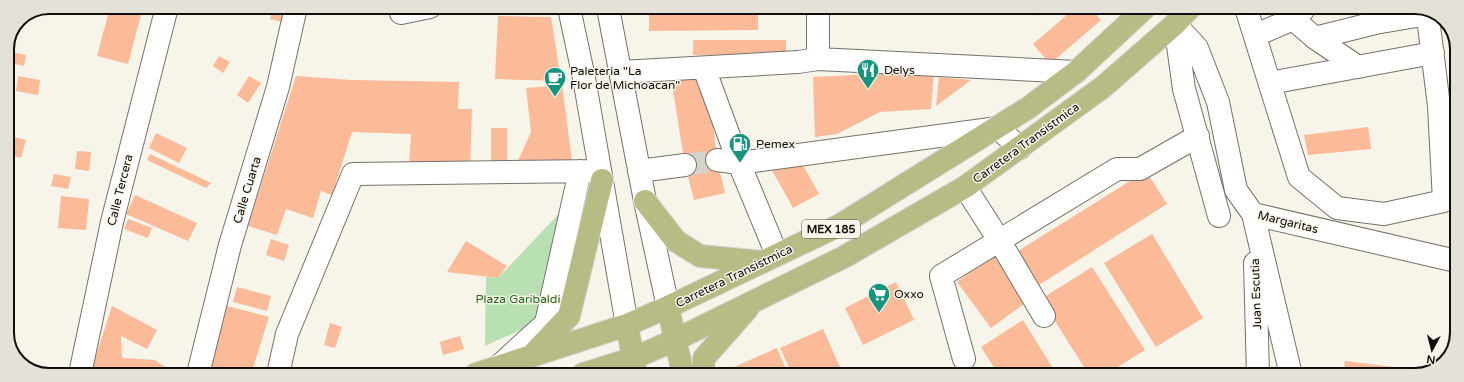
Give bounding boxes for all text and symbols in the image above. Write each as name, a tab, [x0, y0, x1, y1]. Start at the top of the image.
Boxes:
restaurant icon: Delys	[855, 57, 881, 90]
place label: Delys	[884, 63, 915, 77]
place label: Paleteria "La Flor de Michoacan"	[570, 64, 680, 92]
cafe icon: Paleteria "La Flor de Michoacan"	[542, 65, 568, 98]
street label: Carretera Transistmica	[970, 100, 1082, 186]
fuel station icon: Pemex	[727, 131, 753, 164]
place label: Pemex	[756, 137, 795, 151]
street label: Calle Tercera	[104, 153, 136, 227]
street label: Calle Cuarta	[230, 155, 264, 225]
street label: Margaritas	[1256, 208, 1320, 236]
road number: MEX 185	[802, 220, 860, 238]
street label: Carretera Transistmica	[673, 242, 795, 310]
street label: Juan Escutia	[1248, 258, 1264, 330]
supermarket icon: Oxxo	[866, 281, 892, 314]
place label: Oxxo	[894, 287, 924, 301]
park label: Plaza Garibaldi	[476, 292, 560, 306]
north arrow	[1412, 330, 1452, 370]
text: N	[1426, 352, 1436, 366]

